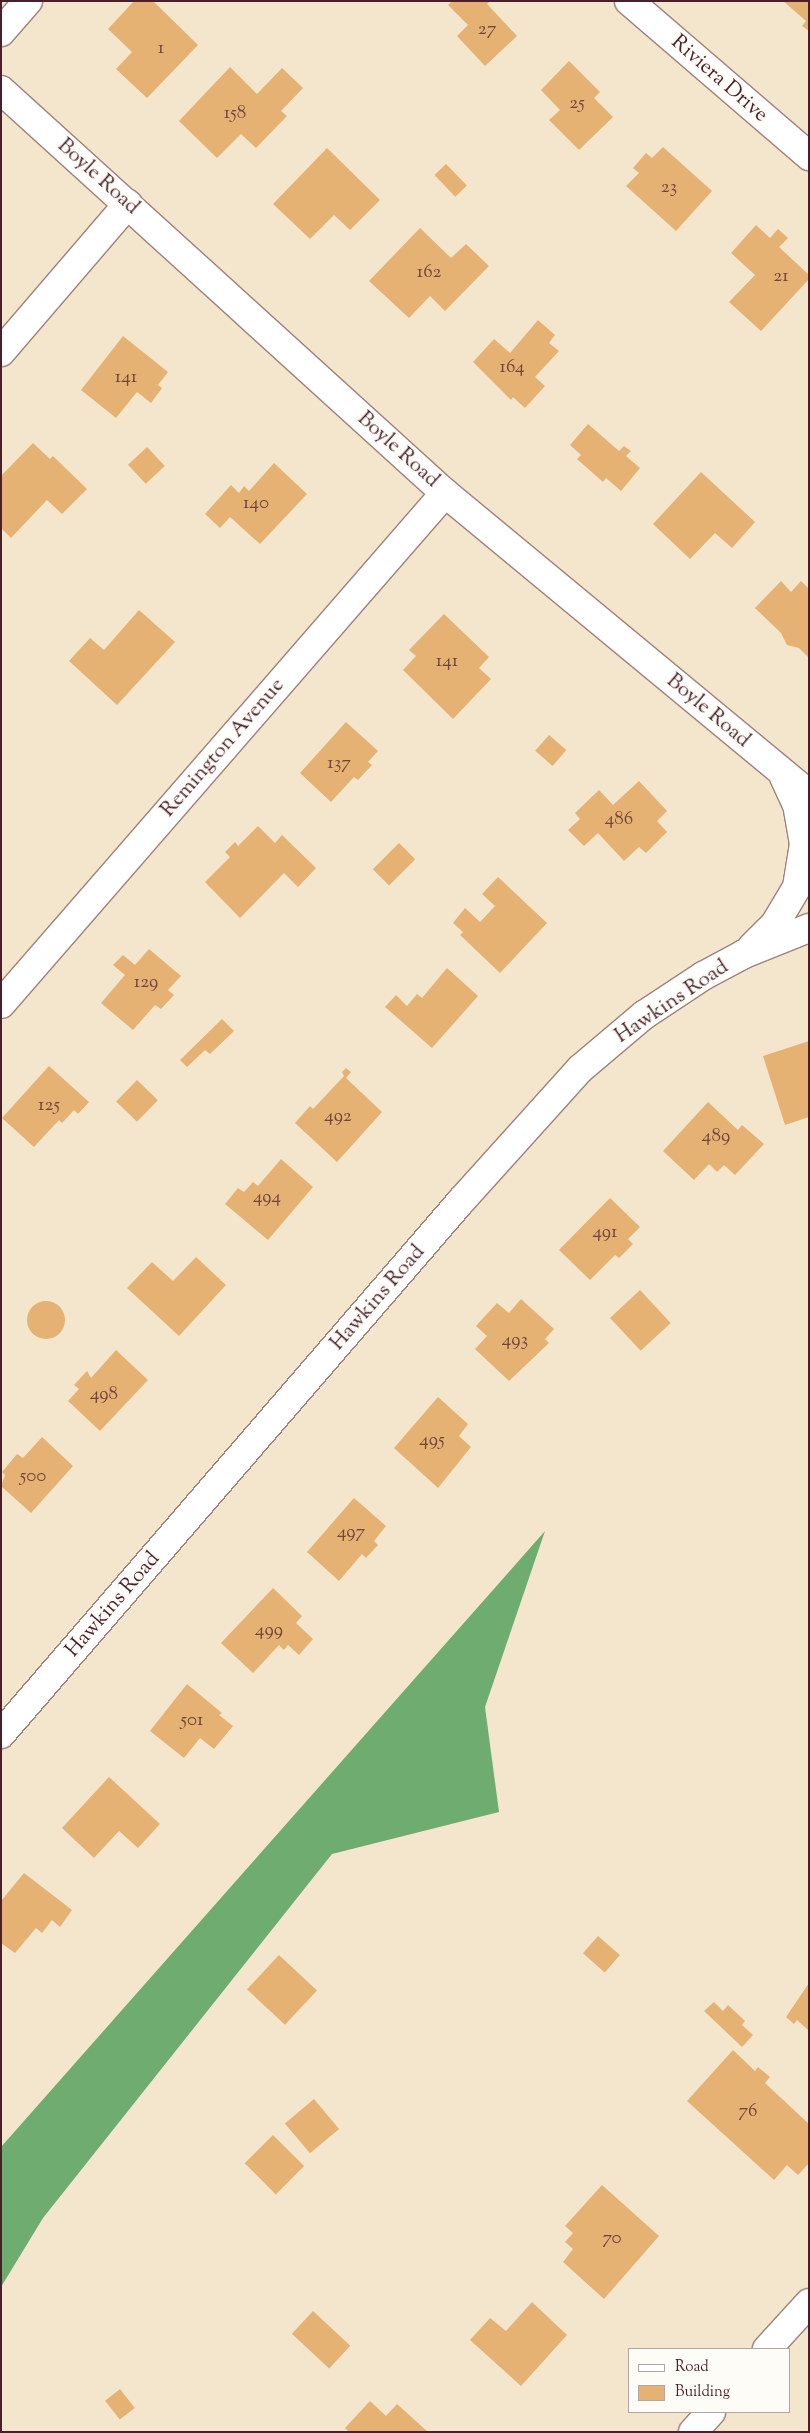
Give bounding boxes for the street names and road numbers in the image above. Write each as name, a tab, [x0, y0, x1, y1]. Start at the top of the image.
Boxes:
street label: Riviera Drive	[665, 30, 773, 128]
street label: Boyle Road	[52, 134, 144, 220]
street label: Boyle Road	[352, 407, 444, 493]
street label: Boyle Road	[661, 669, 755, 753]
street label: Remington Avenue	[156, 673, 290, 823]
street label: Hawkins Road	[611, 955, 733, 1049]
street label: Hawkins Road	[325, 1240, 431, 1356]
street label: Hawkins Road	[60, 1547, 166, 1663]

